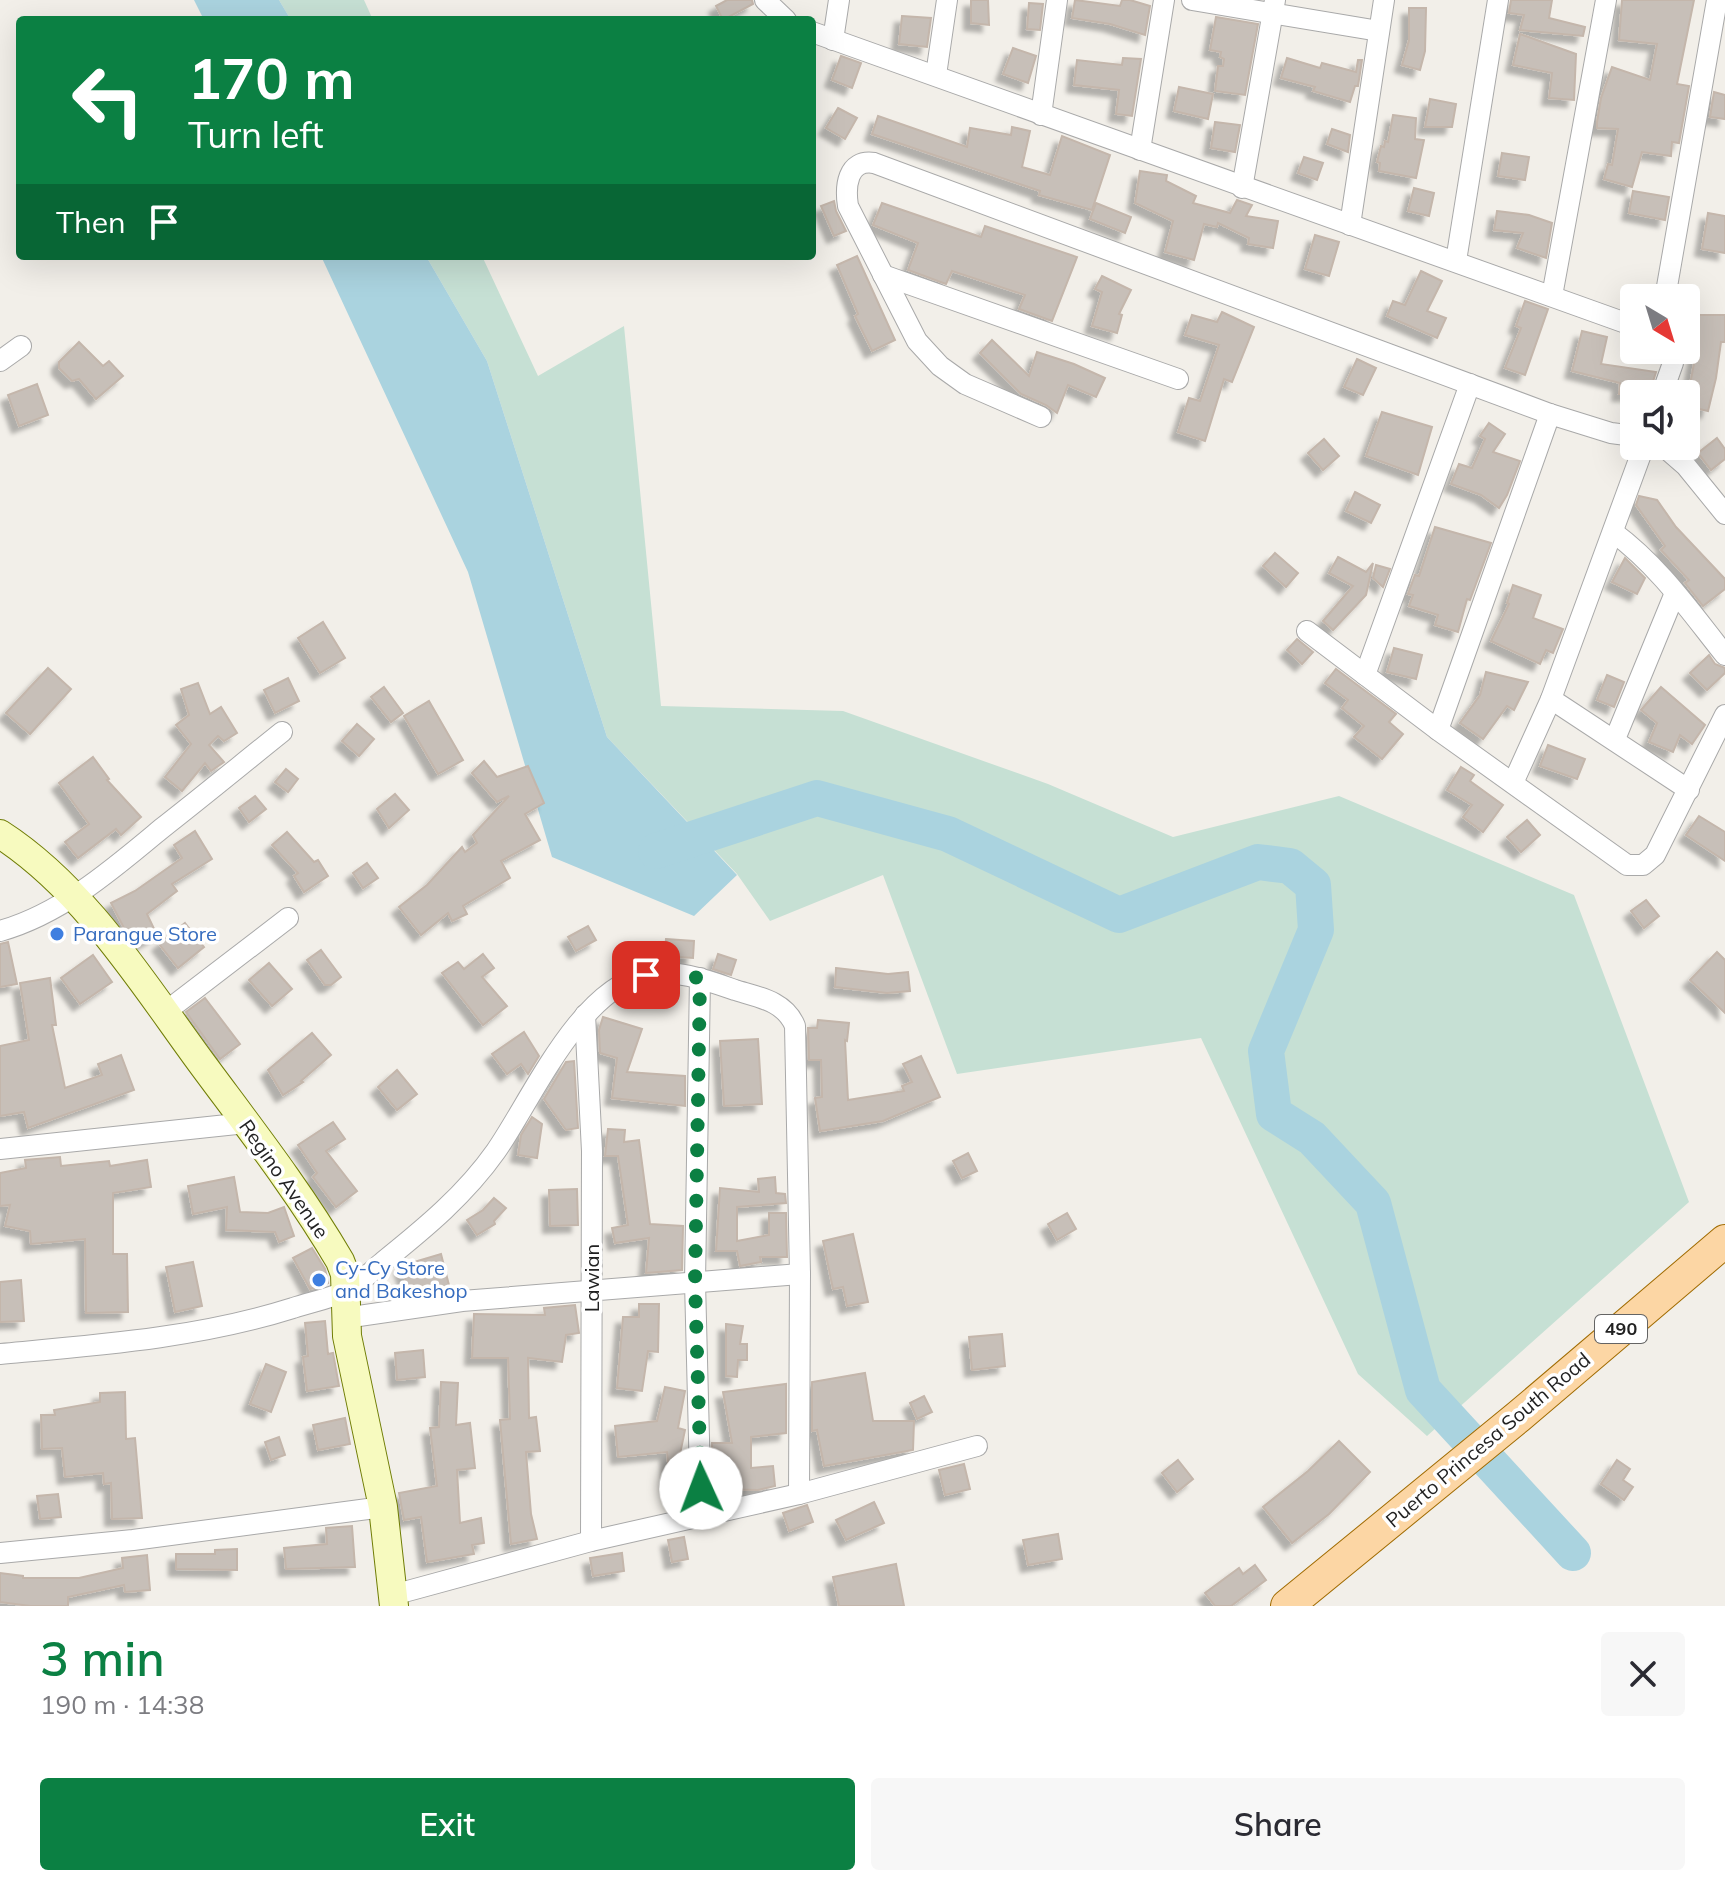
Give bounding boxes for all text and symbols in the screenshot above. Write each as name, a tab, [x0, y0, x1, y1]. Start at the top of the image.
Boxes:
text: 170 m	[188, 43, 355, 113]
icon: left	[56, 48, 160, 152]
text: Turn left	[188, 112, 324, 157]
icon: arrive	[142, 200, 186, 244]
text: Then	[56, 203, 126, 241]
north arrow	[1620, 284, 1700, 364]
map controls	[1620, 284, 1700, 460]
button: sound	[1620, 380, 1700, 460]
place label: Parangue Store	[73, 921, 217, 946]
marker: Parangue Store	[48, 925, 66, 943]
pin	[612, 941, 680, 1009]
icon: arrive	[624, 953, 668, 997]
street label: Regino Avenue	[234, 1114, 335, 1243]
street label: Lawian	[579, 1244, 604, 1312]
place label: Cy-Cy Store and Bakeshop	[335, 1255, 468, 1303]
marker: Cy-Cy Store and Bakeshop	[310, 1271, 328, 1289]
road number: 490	[1595, 1315, 1647, 1343]
street label: Puerto Princesa South Road	[1380, 1347, 1595, 1533]
position arrow	[659, 1446, 743, 1530]
text: 3 min	[40, 1628, 165, 1688]
button: close	[1601, 1632, 1685, 1716]
text: 190 m · 14:38	[40, 1688, 204, 1721]
button: Exit	[40, 1778, 855, 1870]
button: Share	[871, 1778, 1685, 1870]

